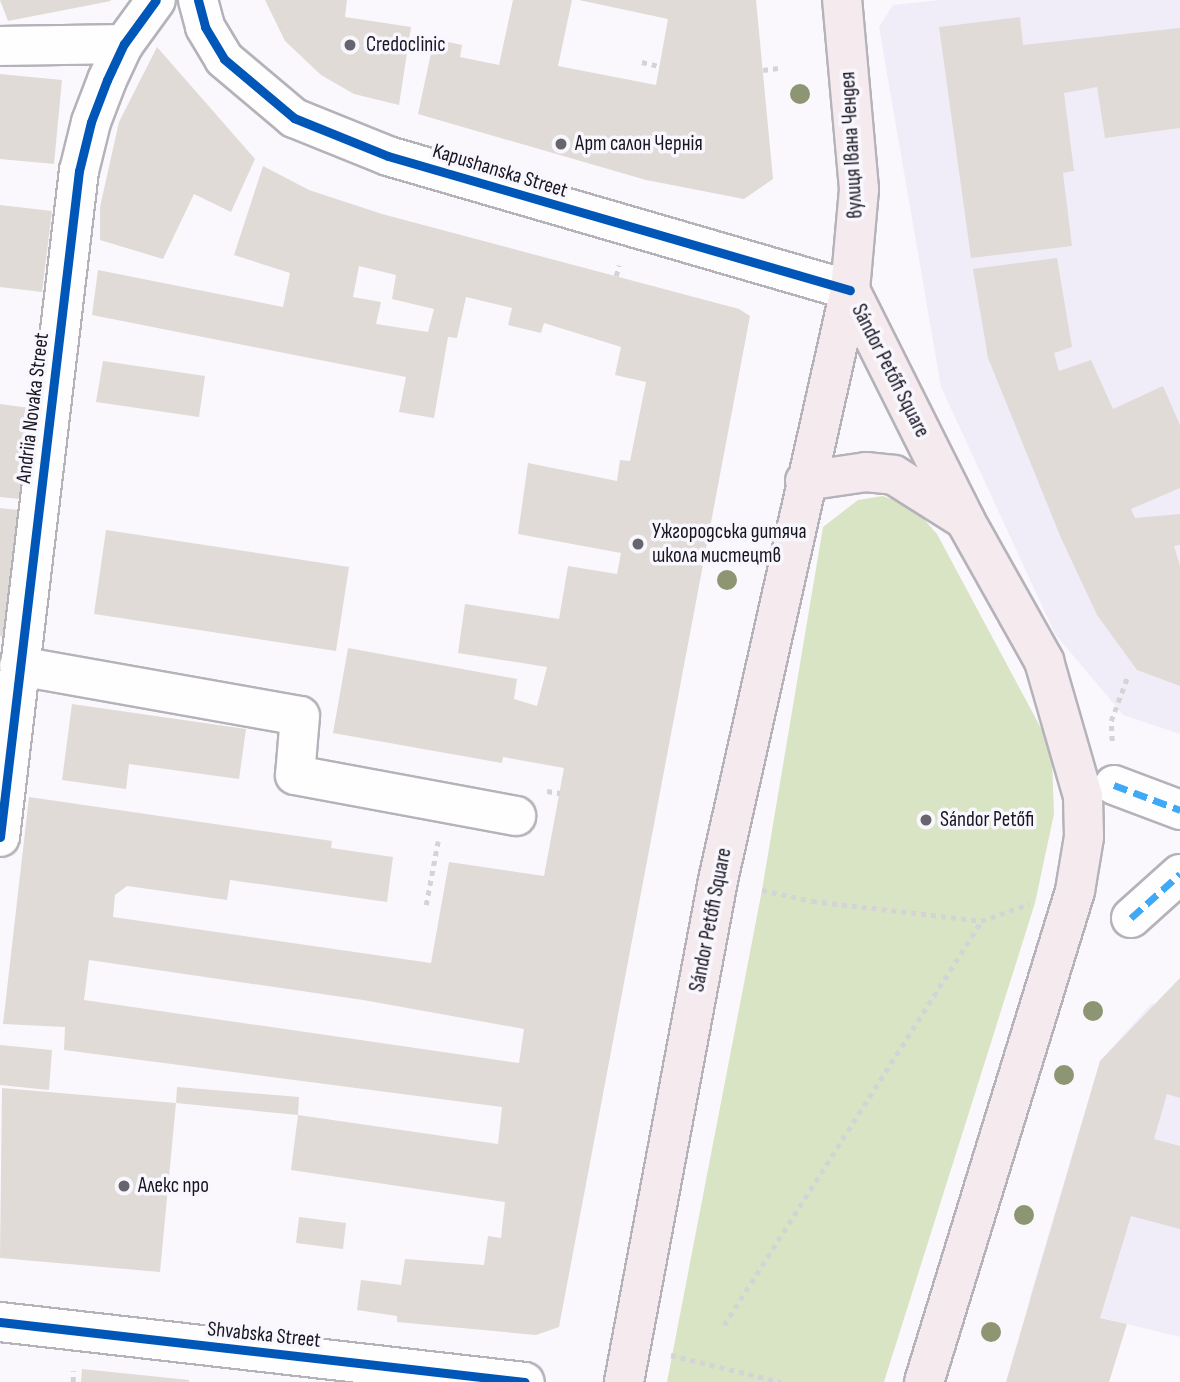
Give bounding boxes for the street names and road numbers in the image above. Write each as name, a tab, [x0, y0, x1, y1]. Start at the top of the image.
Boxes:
street label: вулиця Івана Чендея	[836, 71, 868, 219]
street label: Kapushanska Street	[429, 139, 571, 203]
street label: Sándor Petőfi Square	[846, 300, 934, 442]
street label: Andriia Novaka Street	[11, 331, 55, 485]
street label: Sándor Petőfi Square	[685, 846, 737, 994]
street label: Shvabska Street	[206, 1317, 322, 1353]

